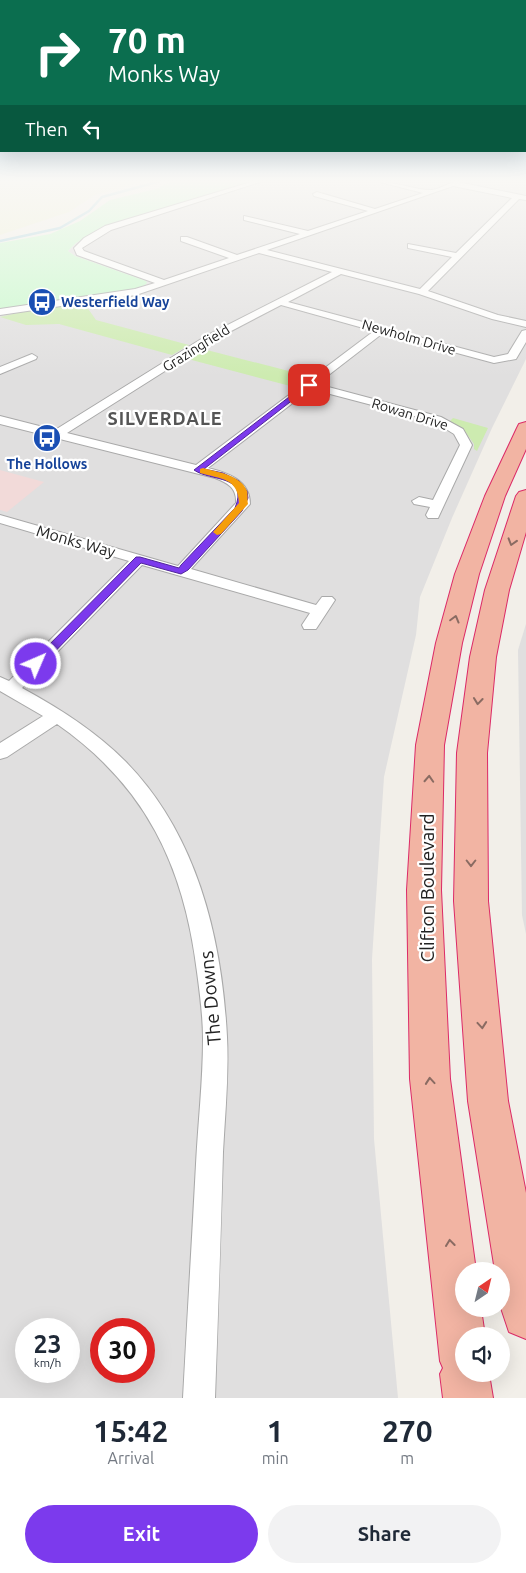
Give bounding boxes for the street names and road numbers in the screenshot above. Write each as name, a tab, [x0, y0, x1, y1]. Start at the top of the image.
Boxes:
street label: Newholm Drive	[360, 316, 458, 358]
street label: Grazingfield	[160, 321, 232, 375]
street label: Rowan Drive	[370, 395, 450, 433]
street label: Monks Way	[34, 521, 118, 561]
street label: Clifton Boulevard	[416, 813, 438, 963]
street label: The Downs	[195, 950, 225, 1046]

